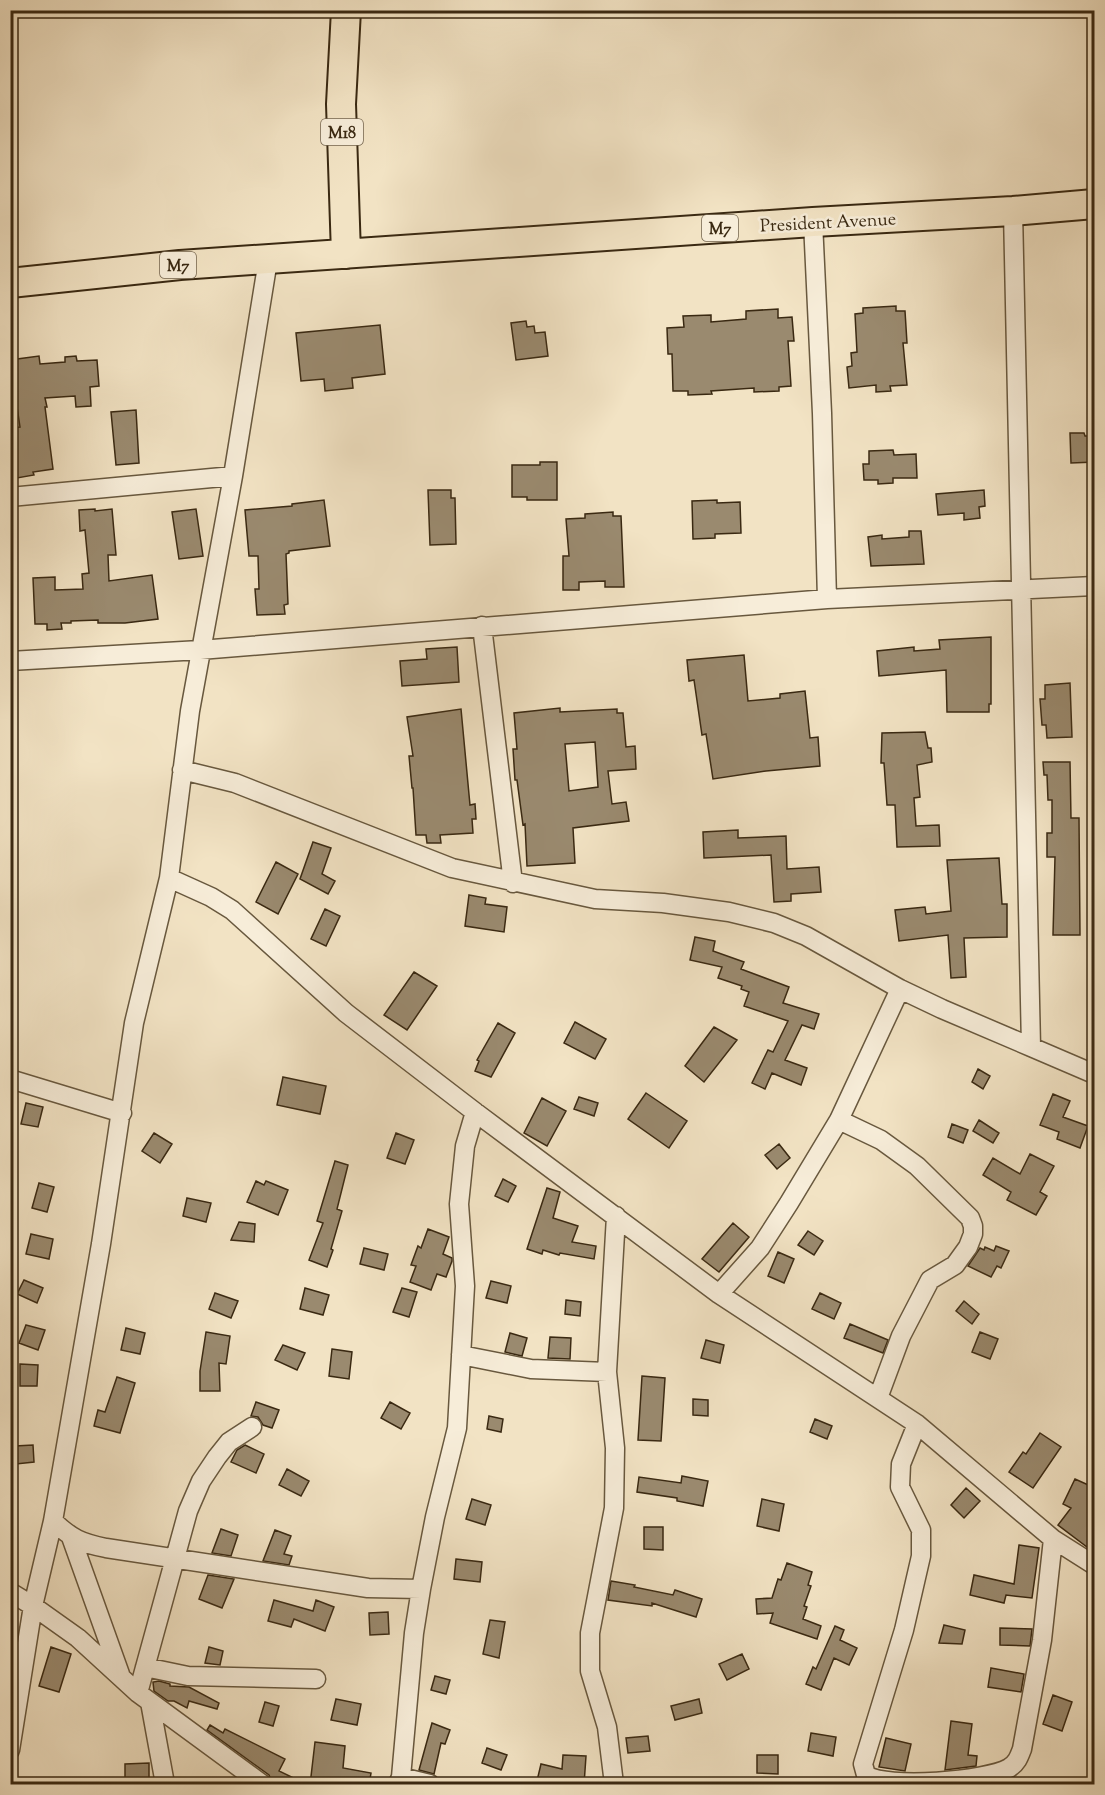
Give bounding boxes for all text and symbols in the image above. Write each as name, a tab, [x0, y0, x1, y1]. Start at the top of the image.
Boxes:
road number: M18	[321, 119, 363, 145]
street label: President Avenue	[759, 207, 897, 241]
road number: M7	[702, 215, 738, 241]
road number: M7	[160, 252, 196, 278]

